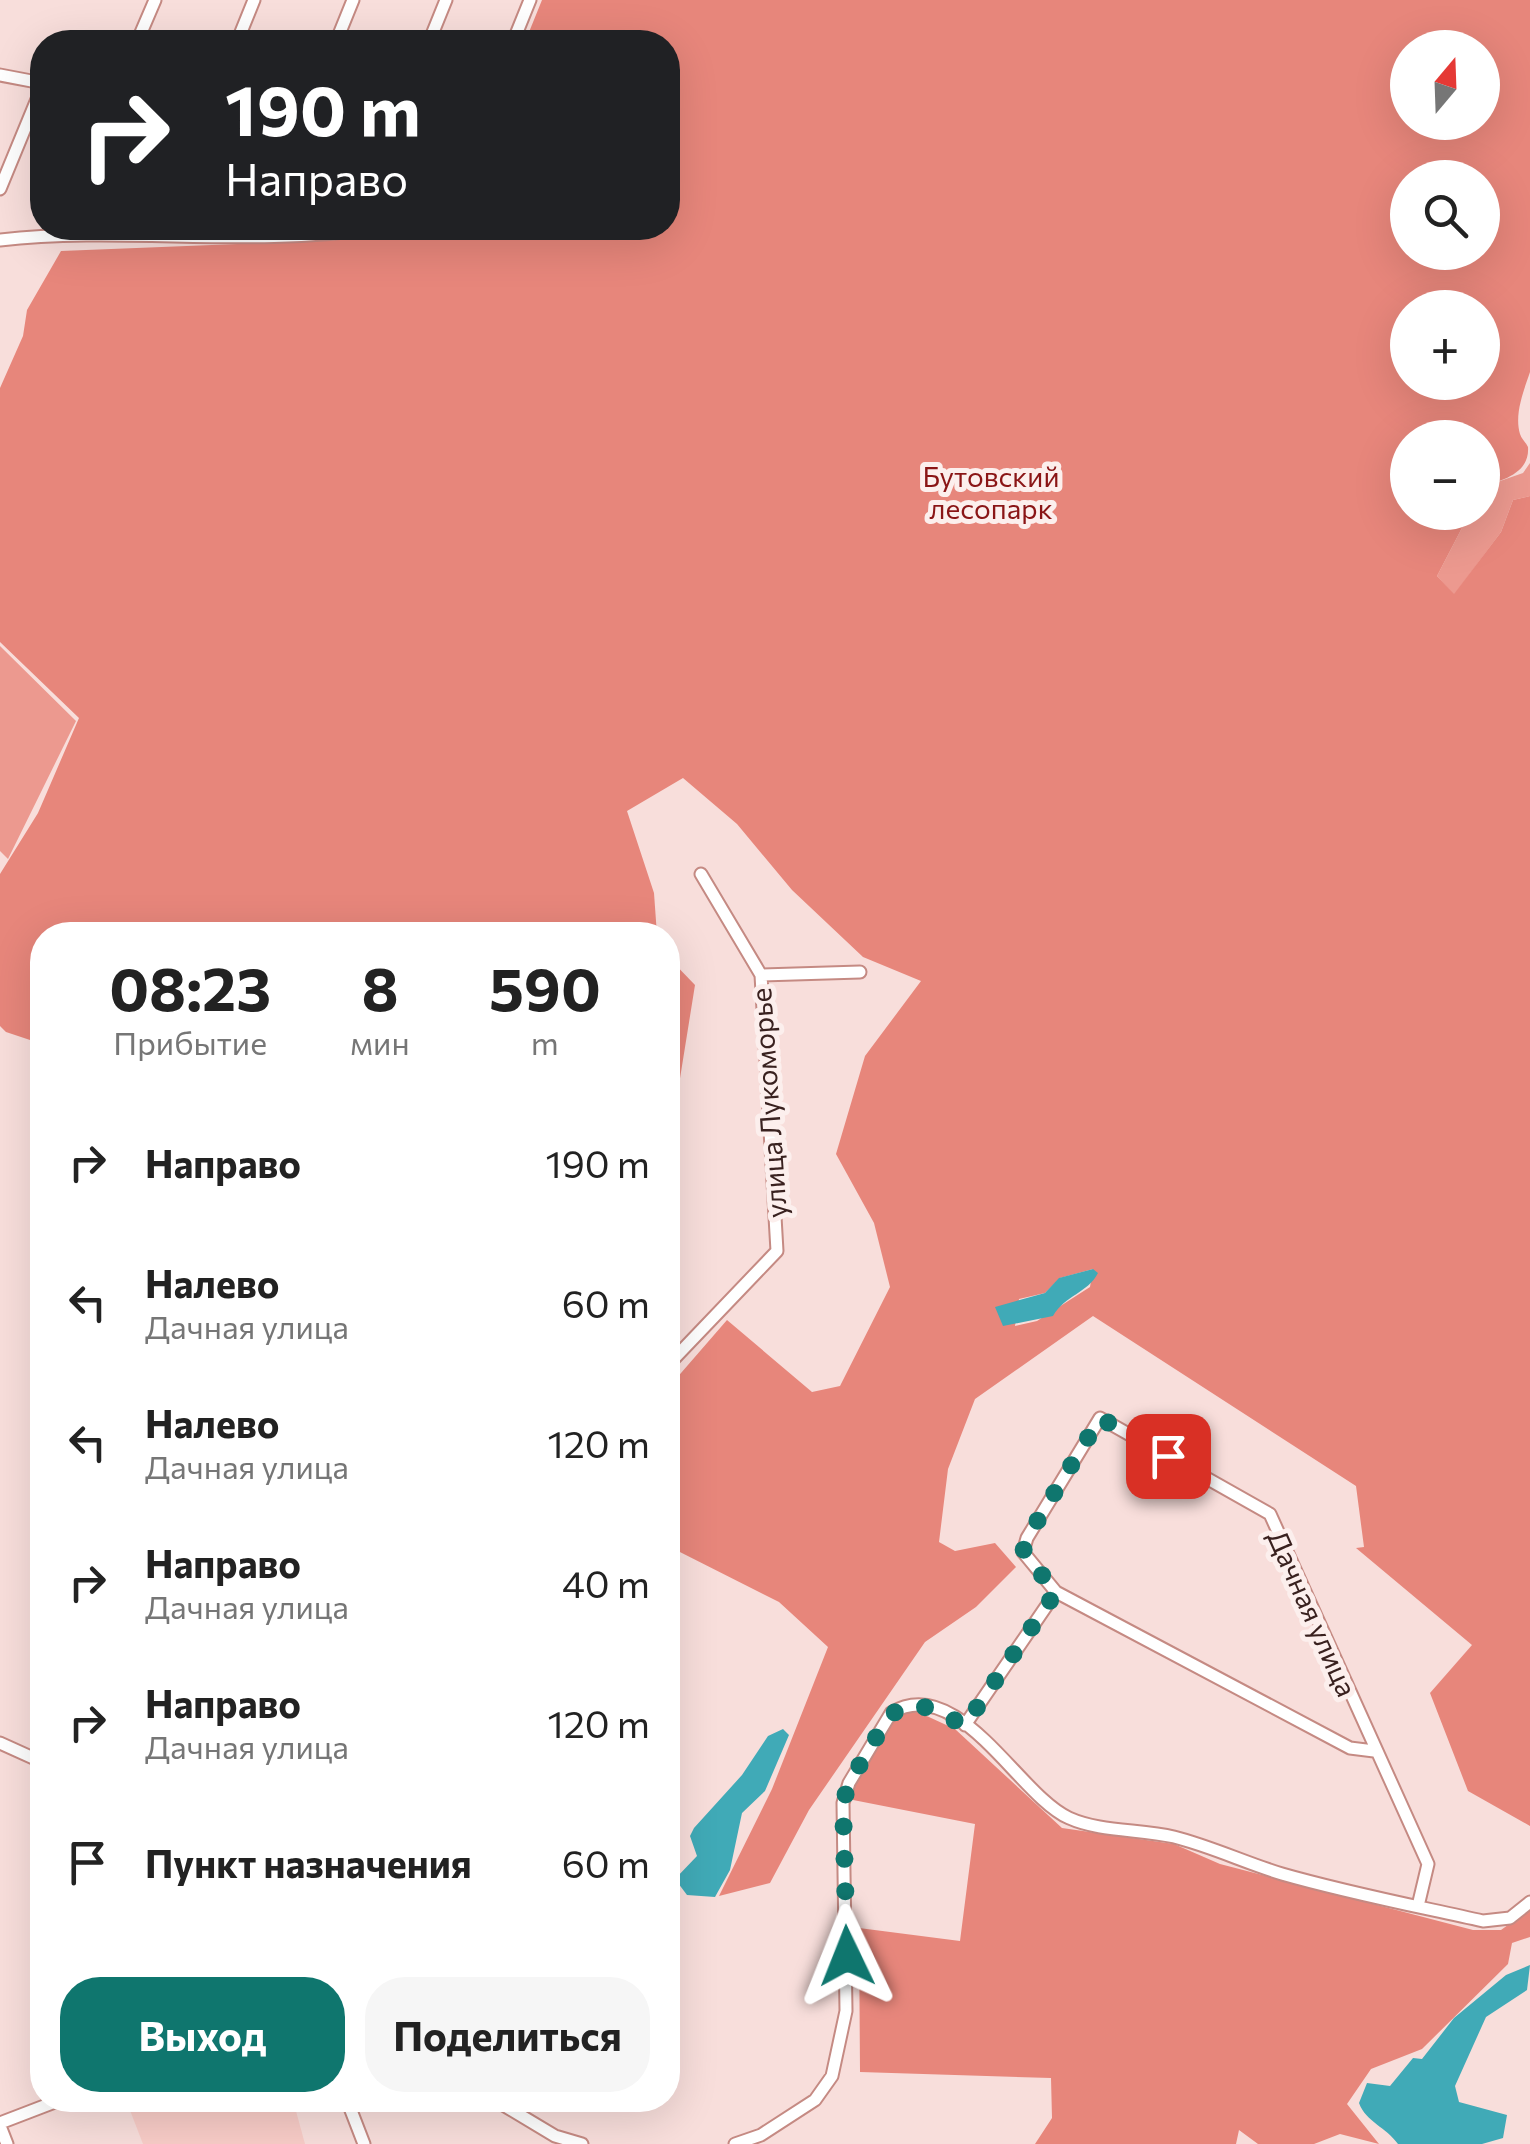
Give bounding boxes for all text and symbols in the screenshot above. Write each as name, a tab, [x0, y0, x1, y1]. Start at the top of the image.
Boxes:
north arrow	[1390, 30, 1500, 140]
map controls	[1390, 30, 1500, 530]
text: 190 m	[225, 65, 421, 150]
icon: right	[60, 70, 190, 200]
text: Направо	[225, 150, 408, 205]
button: search	[1390, 160, 1500, 270]
button: +	[1390, 290, 1500, 400]
button: −	[1390, 420, 1500, 530]
park label: Бутовский лесопарк	[923, 459, 1059, 525]
text: 08:23	[109, 950, 271, 1023]
text: 8	[361, 950, 399, 1023]
text: 590	[489, 950, 601, 1023]
street label: улица Лукоморье	[743, 987, 793, 1219]
text: Прибытие	[113, 1022, 267, 1062]
text: мин	[350, 1022, 410, 1062]
text: m	[531, 1022, 559, 1062]
icon: right	[60, 1135, 115, 1190]
text: Направо	[145, 1139, 301, 1186]
text: 190 m	[545, 1139, 650, 1186]
text: Налево	[145, 1259, 279, 1306]
icon: left	[60, 1275, 115, 1330]
text: 60 m	[562, 1279, 650, 1326]
text: Дачная улица	[145, 1306, 349, 1346]
text: Налево	[145, 1399, 279, 1446]
pin	[1126, 1414, 1211, 1499]
icon: left	[60, 1415, 115, 1470]
text: 120 m	[548, 1419, 650, 1466]
icon: arrive	[1141, 1429, 1196, 1484]
text: Дачная улица	[145, 1446, 349, 1486]
street label: Дачная улица	[1261, 1525, 1365, 1701]
text: Направо	[145, 1539, 301, 1586]
icon: right	[60, 1555, 115, 1610]
text: 40 m	[562, 1559, 650, 1606]
text: Дачная улица	[145, 1586, 349, 1626]
text: Направо	[145, 1679, 301, 1726]
icon: right	[60, 1695, 115, 1750]
text: 120 m	[548, 1699, 650, 1746]
text: Дачная улица	[145, 1726, 349, 1766]
icon: arrive	[60, 1835, 115, 1890]
text: Пункт назначения	[145, 1839, 472, 1886]
text: 60 m	[562, 1839, 650, 1886]
position arrow	[795, 1904, 899, 2008]
button: Выход	[60, 1977, 345, 2092]
button: Поделиться	[365, 1977, 650, 2092]

